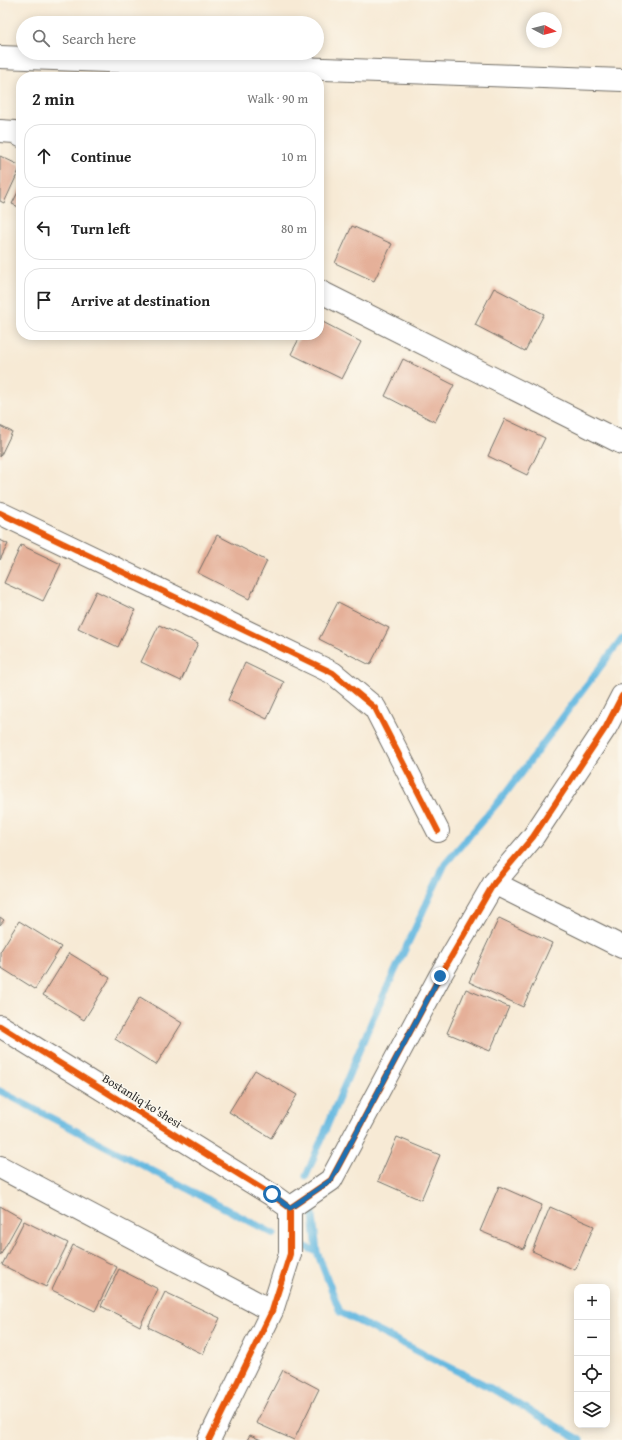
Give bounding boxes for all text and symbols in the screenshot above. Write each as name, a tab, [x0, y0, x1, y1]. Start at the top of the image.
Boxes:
north arrow	[526, 12, 562, 48]
search box	[16, 16, 324, 60]
icon: search	[30, 27, 52, 49]
text: Search here	[62, 28, 136, 49]
text: 2 min	[32, 86, 74, 111]
text: Walk · 90 m	[247, 89, 308, 108]
icon: ahead	[33, 145, 55, 167]
text: Continue	[71, 146, 132, 167]
text: 10 m	[281, 147, 307, 166]
icon: left	[33, 217, 55, 239]
text: Turn left	[71, 218, 130, 239]
text: 80 m	[281, 219, 307, 238]
icon: arrive	[33, 289, 55, 311]
text: Arrive at destination	[71, 290, 210, 311]
route end	[431, 967, 449, 985]
street label: Bostanliq ko'shesi	[99, 1069, 186, 1132]
route start	[263, 1185, 281, 1203]
map controls	[574, 1284, 610, 1428]
button: +	[574, 1284, 610, 1320]
button: −	[574, 1320, 610, 1356]
button: locate	[574, 1356, 610, 1392]
button: layers	[574, 1392, 610, 1428]

